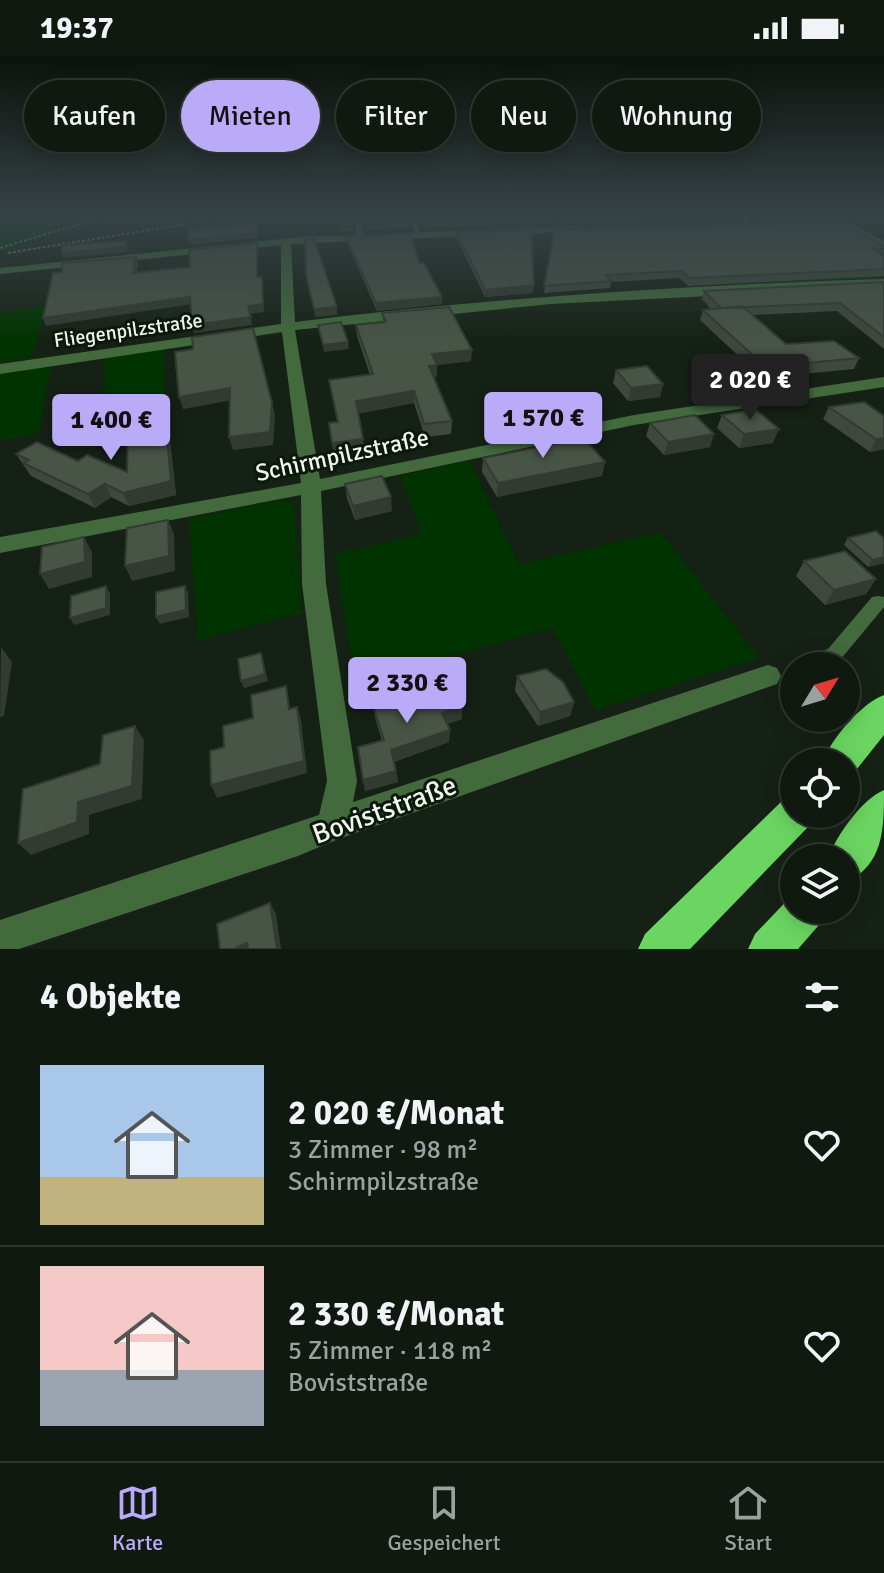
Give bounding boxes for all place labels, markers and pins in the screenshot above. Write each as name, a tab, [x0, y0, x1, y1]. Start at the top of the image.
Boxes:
pin: 2 020 €	[676, 354, 824, 422]
pin: 1 570 €	[469, 392, 617, 460]
pin: 1 400 €	[37, 394, 185, 462]
pin: 2 330 €	[333, 657, 481, 725]

